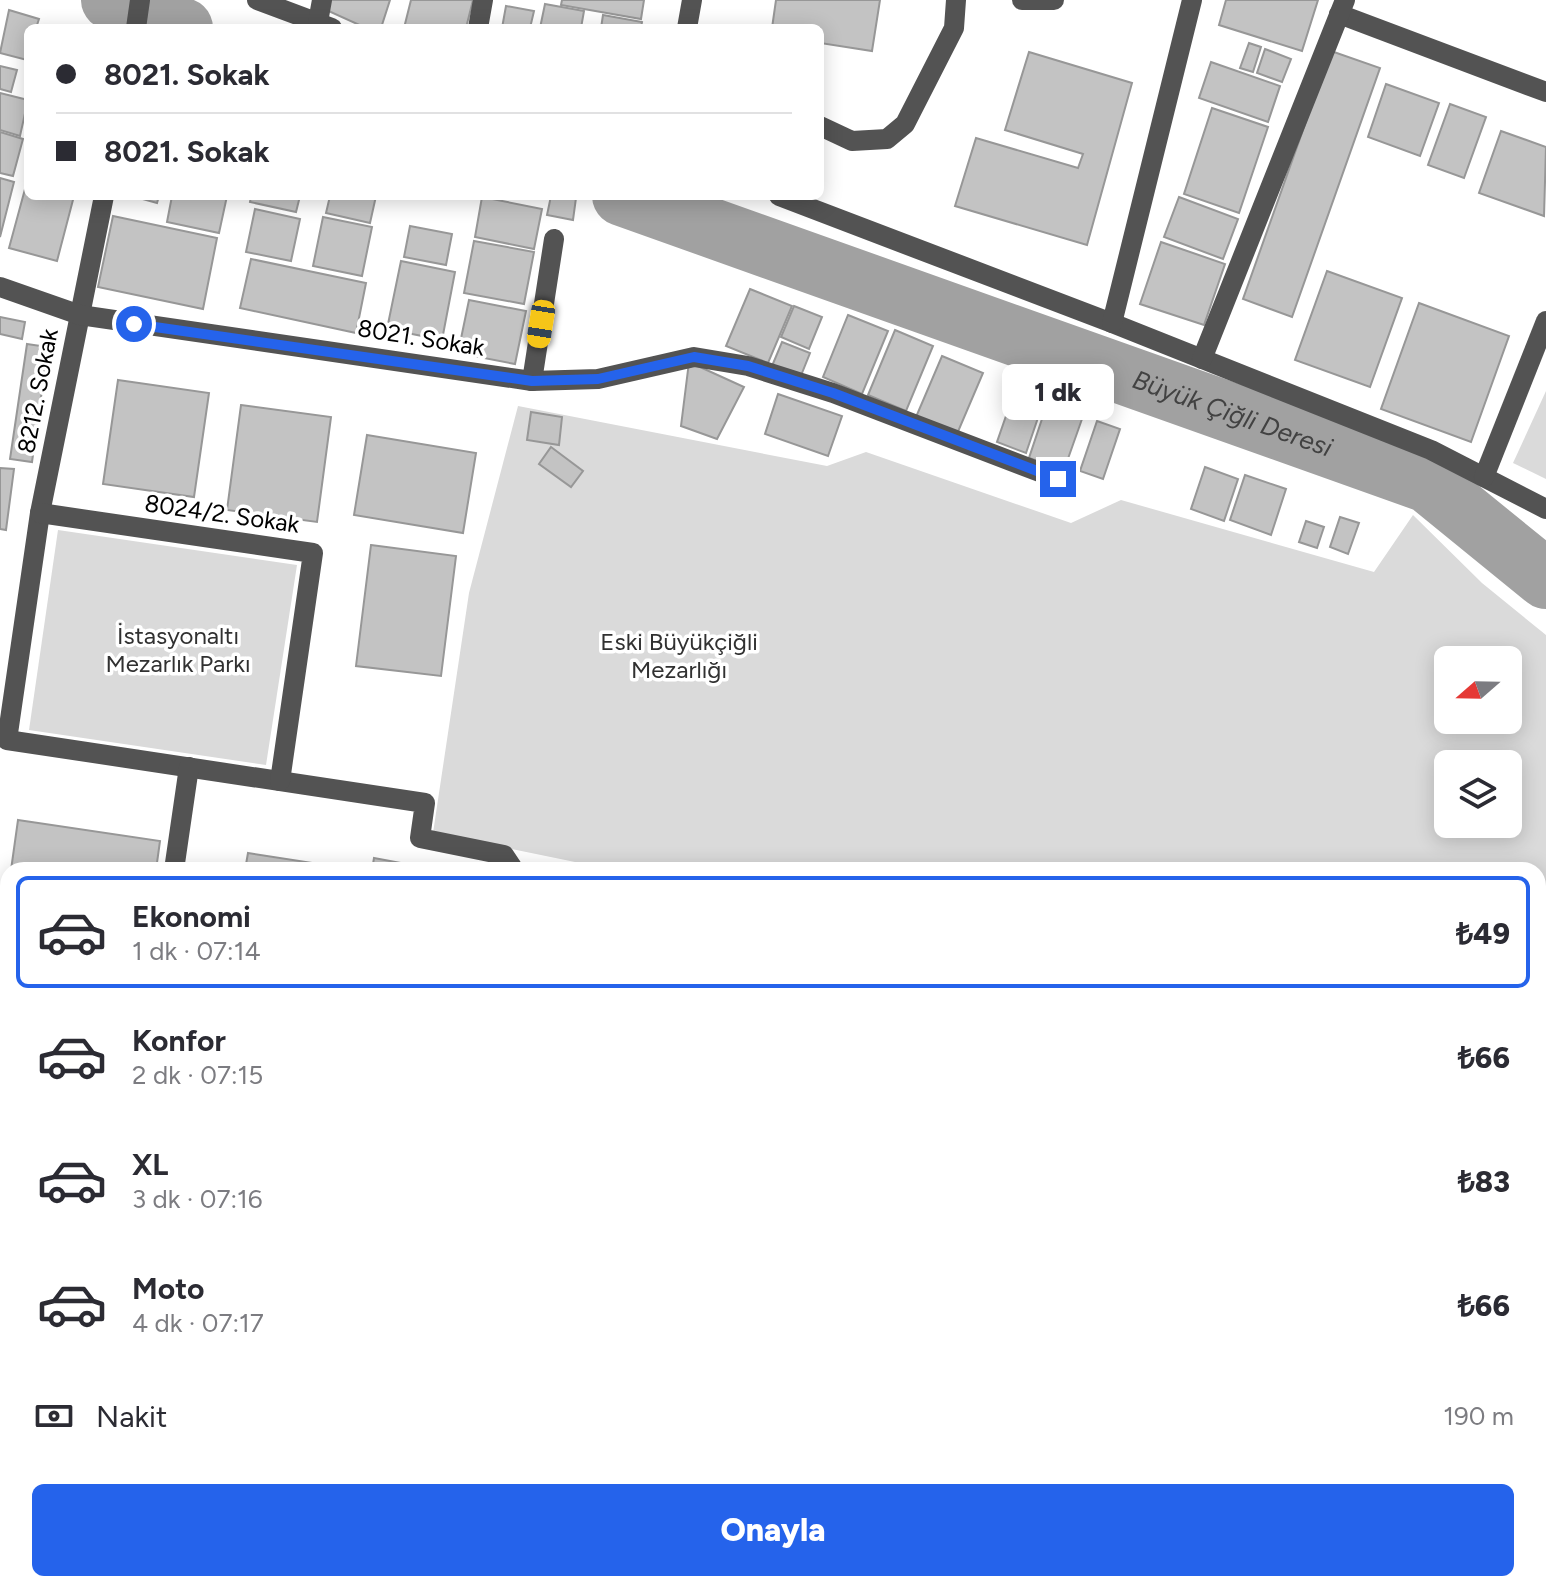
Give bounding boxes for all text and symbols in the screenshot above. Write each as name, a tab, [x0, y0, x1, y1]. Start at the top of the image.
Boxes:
text: 8021. Sokak	[104, 56, 270, 93]
text: 8021. Sokak	[104, 133, 270, 170]
car	[525, 298, 557, 350]
route start	[116, 306, 152, 342]
street label: 8021. Sokak	[355, 313, 487, 362]
street label: 8212. Sokak	[11, 326, 64, 456]
callout: 1 dk	[1002, 363, 1114, 419]
water label: Büyük Çiğli Deresi	[1128, 363, 1337, 464]
text: 1 dk	[1034, 376, 1082, 408]
route end	[1040, 461, 1076, 497]
street label: 8024/2. Sokak	[143, 488, 302, 539]
park label: İstasyonaltı Mezarlık Parkı	[105, 621, 251, 678]
park label: Eski Büyükçiğli Mezarlığı	[600, 627, 758, 684]
north arrow	[1434, 646, 1522, 734]
map controls	[1434, 646, 1522, 838]
button: layers	[1434, 750, 1522, 838]
icon: car	[36, 896, 108, 968]
text: Ekonomi	[132, 898, 251, 935]
text: ₺49	[1456, 915, 1510, 952]
text: 1 dk · 07:14	[132, 935, 261, 967]
icon: car	[36, 1020, 108, 1092]
text: Konfor	[132, 1022, 226, 1059]
text: ₺66	[1458, 1039, 1510, 1076]
text: 2 dk · 07:15	[132, 1059, 263, 1091]
icon: car	[36, 1144, 108, 1216]
text: XL	[132, 1146, 168, 1183]
text: ₺83	[1458, 1163, 1510, 1200]
text: 3 dk · 07:16	[132, 1183, 263, 1215]
icon: car	[36, 1268, 108, 1340]
text: Moto	[132, 1270, 204, 1307]
text: ₺66	[1458, 1287, 1510, 1324]
text: 4 dk · 07:17	[132, 1307, 264, 1339]
icon: cash	[32, 1394, 76, 1438]
text: Nakit	[96, 1398, 167, 1435]
text: 190 m	[1443, 1400, 1514, 1432]
button: Onayla	[32, 1484, 1514, 1576]

